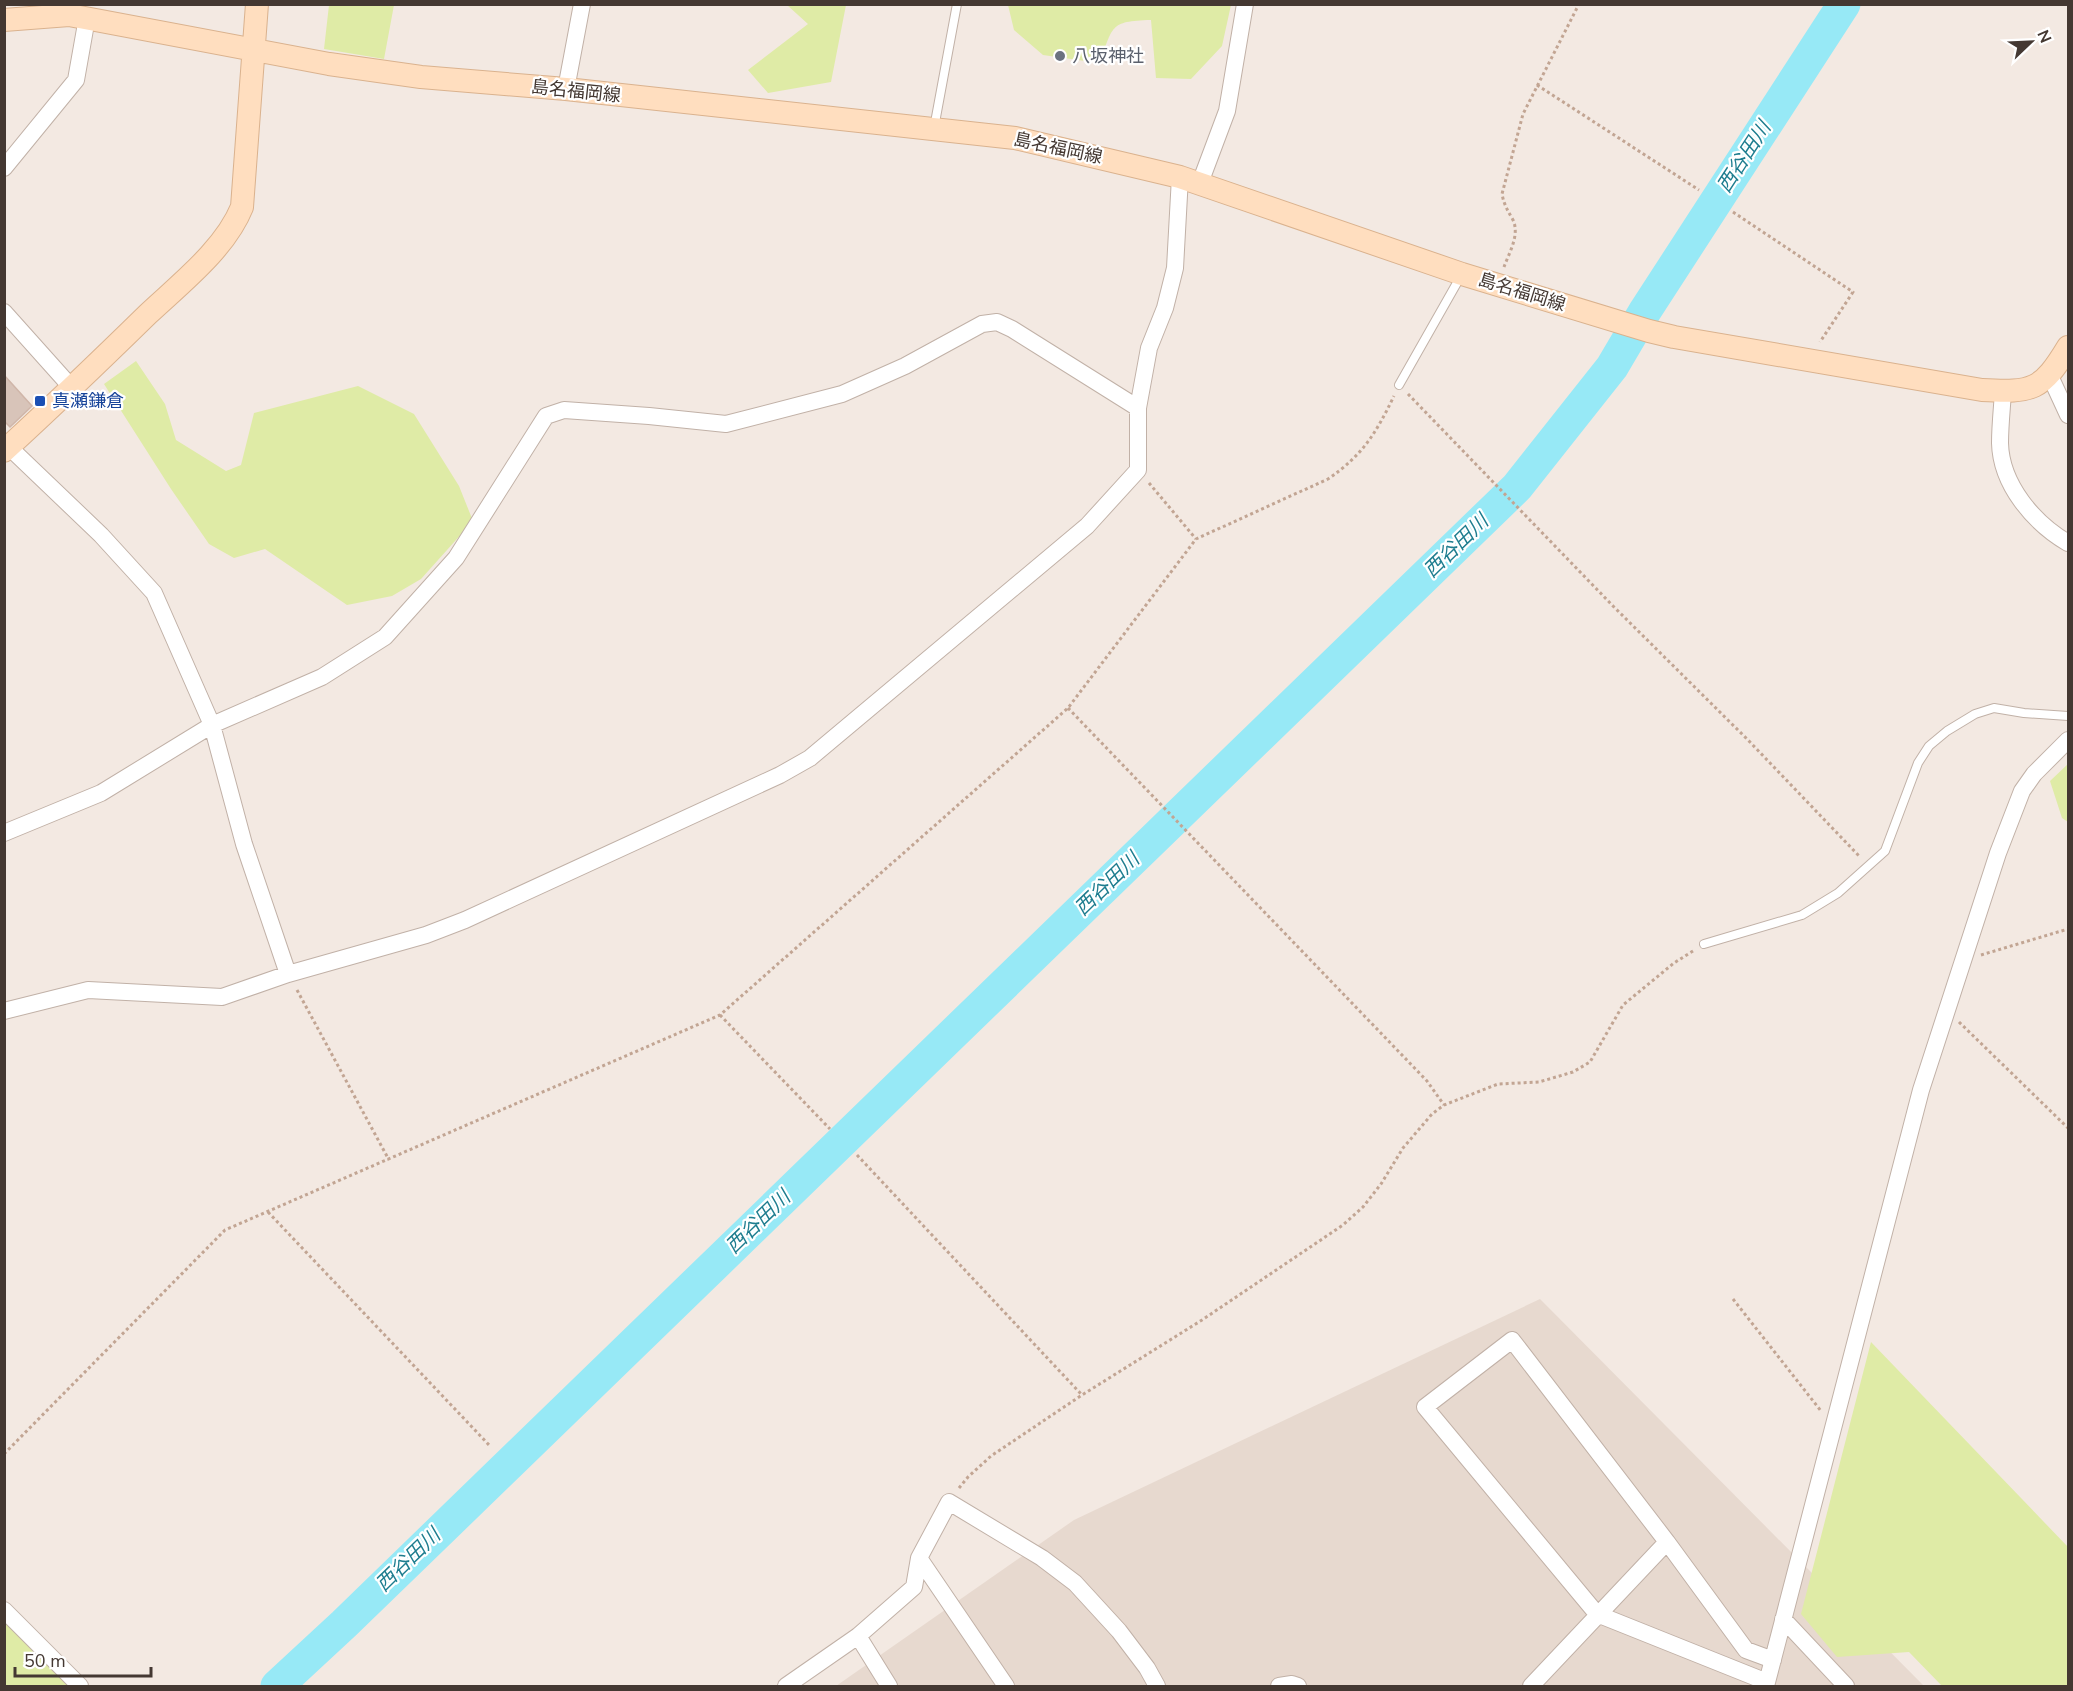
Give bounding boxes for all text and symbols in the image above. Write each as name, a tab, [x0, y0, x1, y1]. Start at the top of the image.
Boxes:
north arrow	[2001, 12, 2061, 72]
text: N	[2031, 27, 2056, 46]
place label: 八坂神社	[1072, 44, 1144, 68]
marker: 八坂神社	[1053, 49, 1067, 63]
street label: 島名福岡線	[530, 74, 622, 108]
water label: 西谷田川	[1711, 114, 1778, 198]
street label: 島名福岡線	[1011, 127, 1105, 169]
street label: 島名福岡線	[1475, 267, 1569, 317]
place label: 真瀬鎌倉	[52, 389, 124, 413]
marker: 真瀬鎌倉	[33, 394, 47, 408]
water label: 西谷田川	[1418, 507, 1496, 583]
water label: 西谷田川	[1069, 845, 1147, 921]
water label: 西谷田川	[720, 1183, 798, 1259]
water label: 西谷田川	[370, 1521, 448, 1597]
scale bar	[15, 1640, 152, 1678]
text: 50 m	[24, 1649, 66, 1673]

